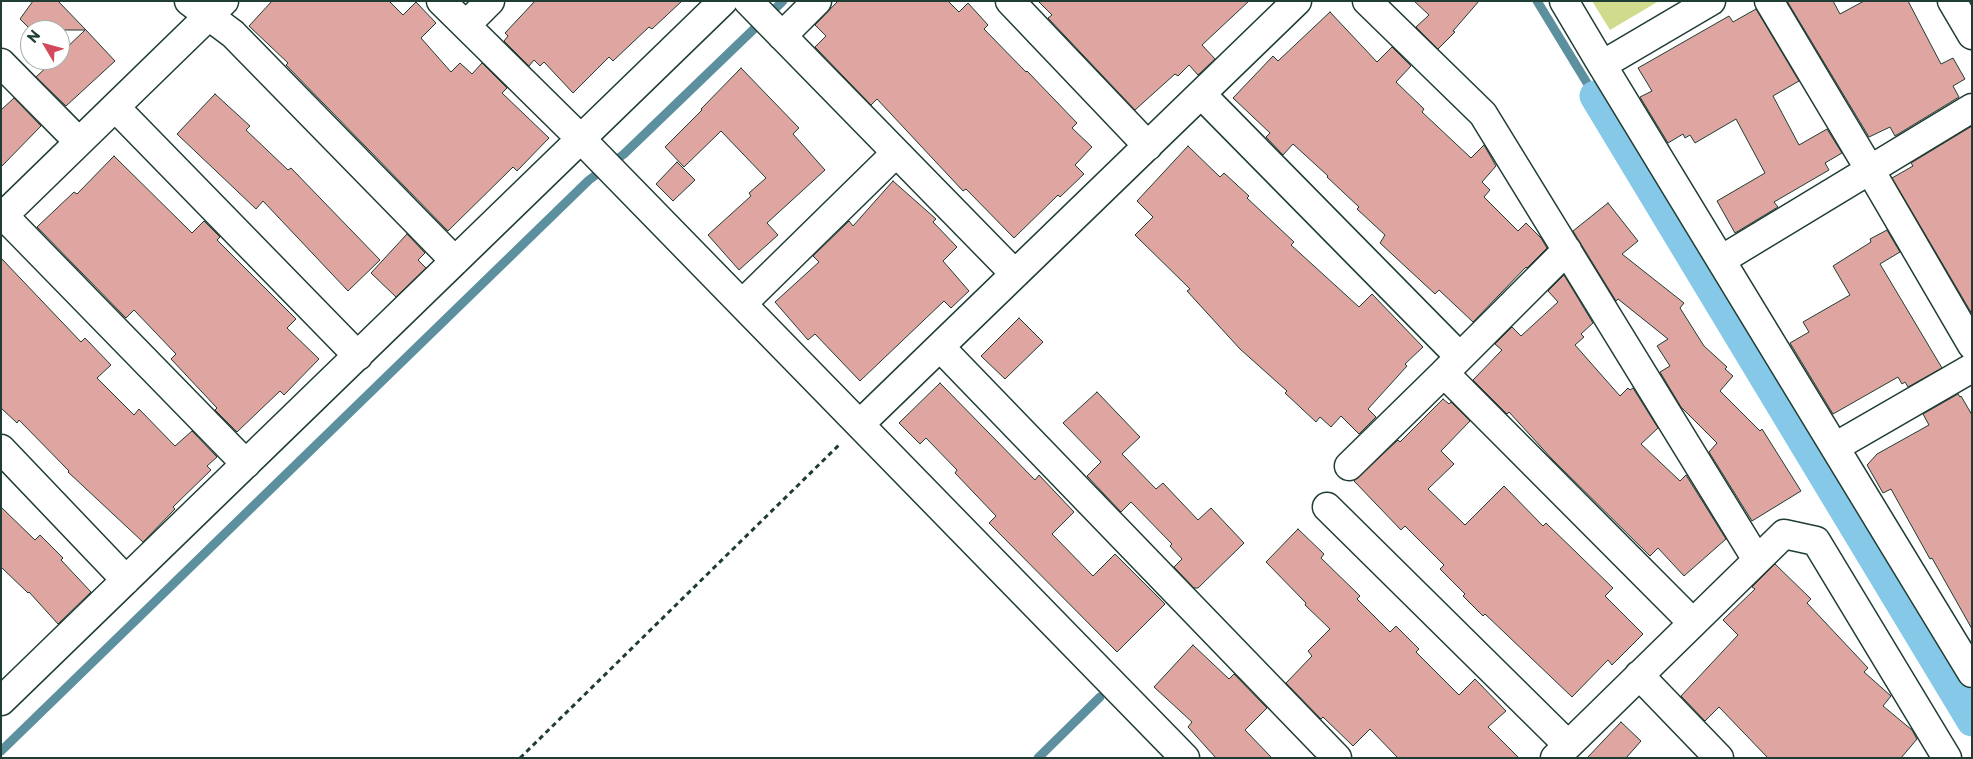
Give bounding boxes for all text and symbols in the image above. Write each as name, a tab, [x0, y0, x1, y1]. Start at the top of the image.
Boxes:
north arrow	[20, 20, 70, 70]
text: N	[22, 26, 45, 47]

